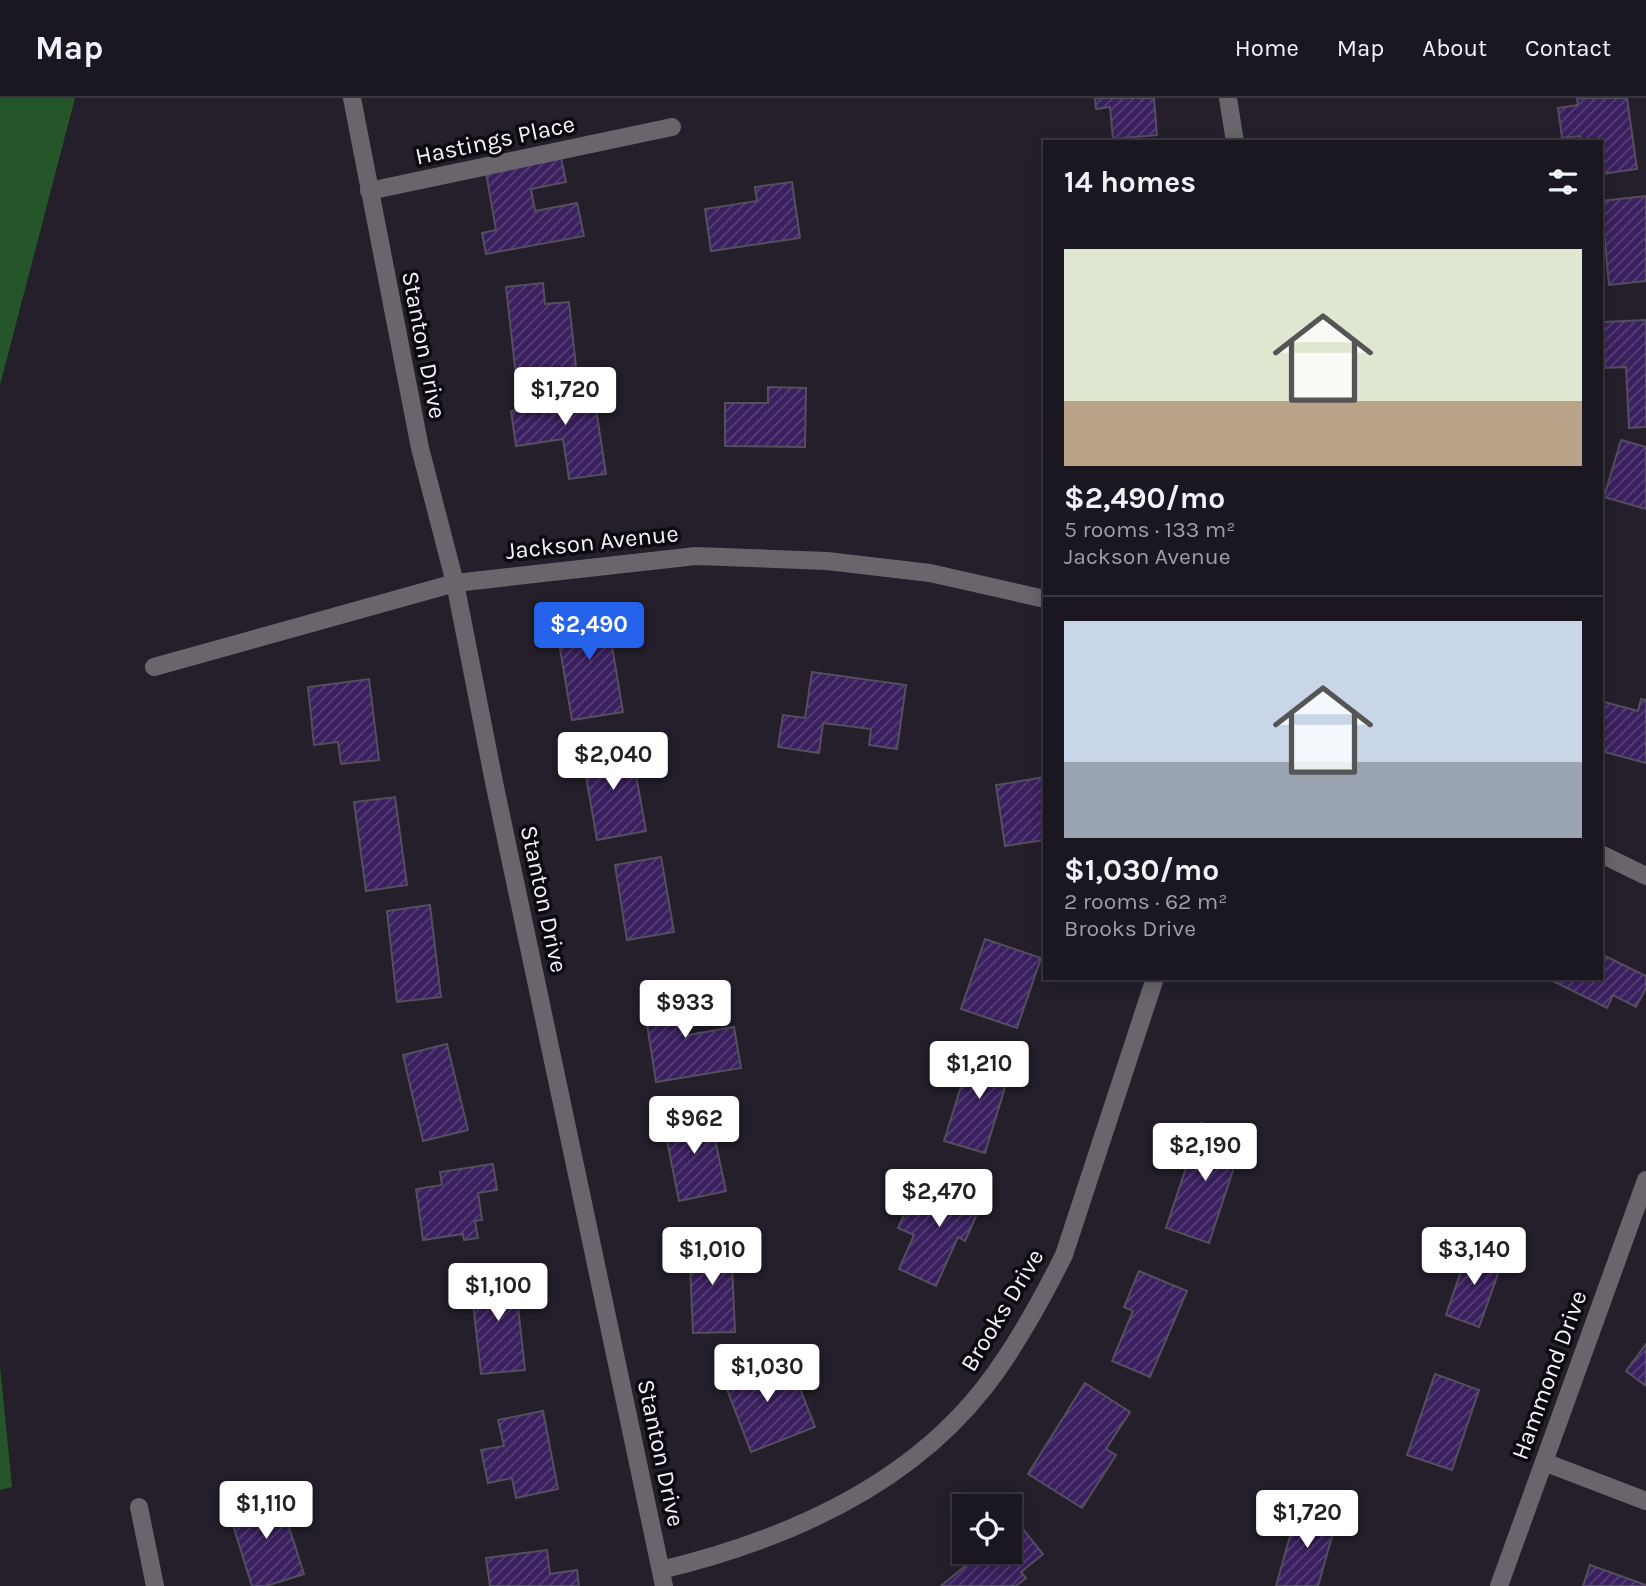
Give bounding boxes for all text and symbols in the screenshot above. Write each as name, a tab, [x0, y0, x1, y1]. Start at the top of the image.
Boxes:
text: Map	[35, 29, 103, 67]
text: Home	[1235, 34, 1299, 62]
text: Map	[1337, 34, 1384, 62]
text: About	[1422, 34, 1487, 62]
text: Contact	[1525, 34, 1611, 62]
street label: Hastings Place	[413, 109, 577, 171]
icon: filters	[1544, 163, 1582, 201]
text: 14 homes	[1064, 164, 1196, 200]
street label: Stanton Drive	[396, 269, 452, 421]
icon: home	[1260, 295, 1386, 421]
pin: $1,720	[508, 368, 622, 427]
text: $1,720	[530, 376, 600, 403]
text: $2,490/mo	[1064, 480, 1225, 516]
text: 5 rooms · 133 m²	[1064, 516, 1236, 543]
street label: Jackson Avenue	[504, 519, 680, 565]
text: Jackson Avenue	[1064, 543, 1230, 570]
pin: $2,490	[532, 602, 646, 662]
text: $2,490	[550, 611, 628, 638]
icon: home	[1260, 667, 1386, 793]
pin: $2,040	[556, 732, 670, 792]
text: $2,040	[574, 741, 652, 768]
street label: Stanton Drive	[515, 823, 573, 975]
text: $1,030/mo	[1064, 852, 1219, 888]
text: 2 rooms · 62 m²	[1064, 888, 1228, 915]
text: Brooks Drive	[1064, 915, 1196, 942]
pin: $933	[644, 981, 726, 1040]
text: $933	[656, 989, 714, 1016]
pin: $1,210	[922, 1042, 1036, 1101]
text: $1,210	[946, 1050, 1012, 1077]
pin: $962	[653, 1096, 735, 1156]
text: $962	[665, 1105, 723, 1132]
pin: $2,190	[1148, 1124, 1262, 1183]
text: $2,190	[1169, 1132, 1241, 1159]
pin: $2,470	[882, 1170, 996, 1229]
text: $2,470	[901, 1178, 977, 1205]
pin: $1,010	[655, 1228, 769, 1287]
pin: $3,140	[1417, 1228, 1531, 1287]
text: $1,010	[678, 1236, 746, 1263]
text: $3,140	[1438, 1236, 1510, 1263]
street label: Brooks Drive	[955, 1244, 1049, 1376]
pin: $1,100	[441, 1264, 555, 1323]
text: $1,100	[464, 1272, 532, 1299]
street label: Hammond Drive	[1505, 1287, 1593, 1463]
pin: $1,030	[710, 1344, 824, 1404]
text: $1,030	[730, 1353, 804, 1380]
street label: Stanton Drive	[632, 1377, 690, 1529]
pin: $1,110	[209, 1482, 323, 1541]
text: $1,110	[236, 1490, 296, 1517]
pin: $1,720	[1250, 1490, 1364, 1550]
map controls	[952, 1494, 1022, 1564]
button: locate	[952, 1494, 1022, 1564]
text: $1,720	[1272, 1499, 1342, 1526]

